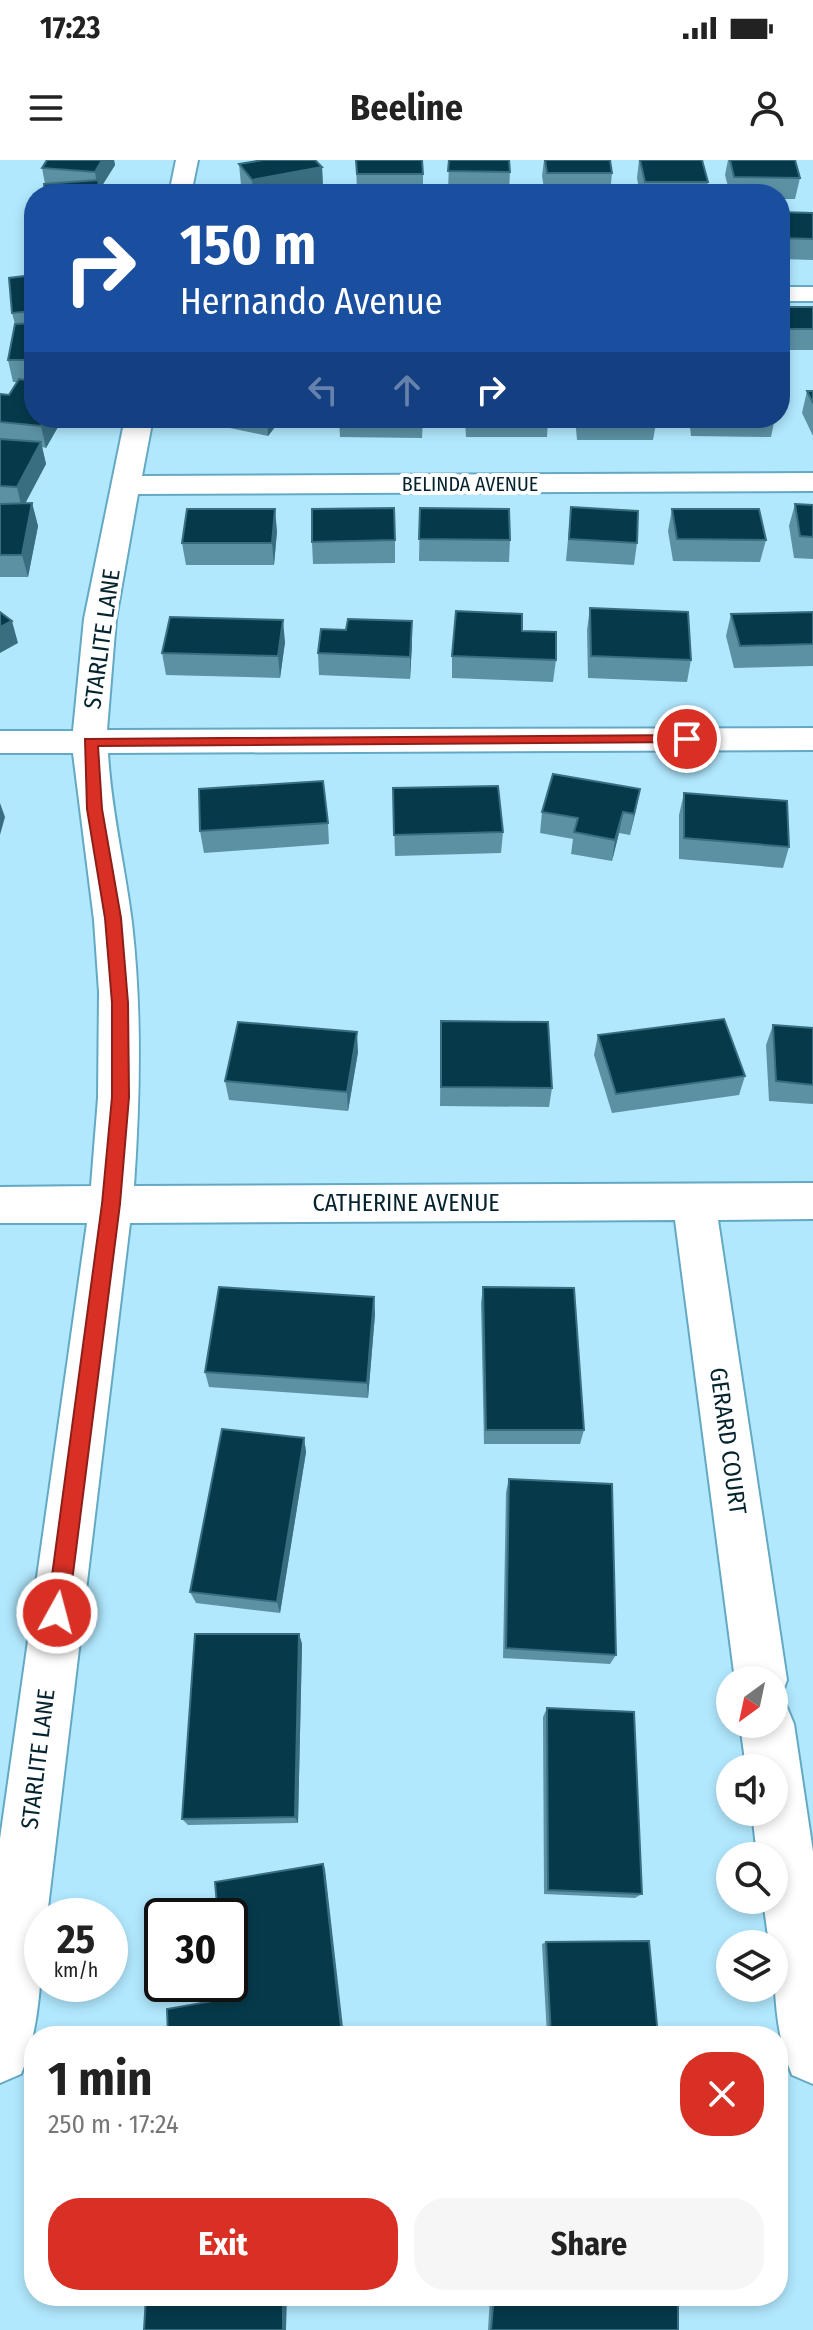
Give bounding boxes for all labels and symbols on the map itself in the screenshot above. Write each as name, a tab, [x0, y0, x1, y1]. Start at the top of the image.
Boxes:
street label: BELINDA AVENUE	[402, 472, 538, 496]
street label: STARLITE LANE	[78, 567, 126, 711]
pin	[653, 705, 721, 773]
street label: CATHERINE AVENUE	[312, 1189, 500, 1217]
street label: GERARD COURT	[704, 1366, 752, 1516]
position arrow	[15, 1571, 99, 1655]
north arrow	[716, 1666, 788, 1738]
street label: STARLITE LANE	[16, 1687, 60, 1831]
speed limit sign: 30	[144, 1898, 248, 2002]

